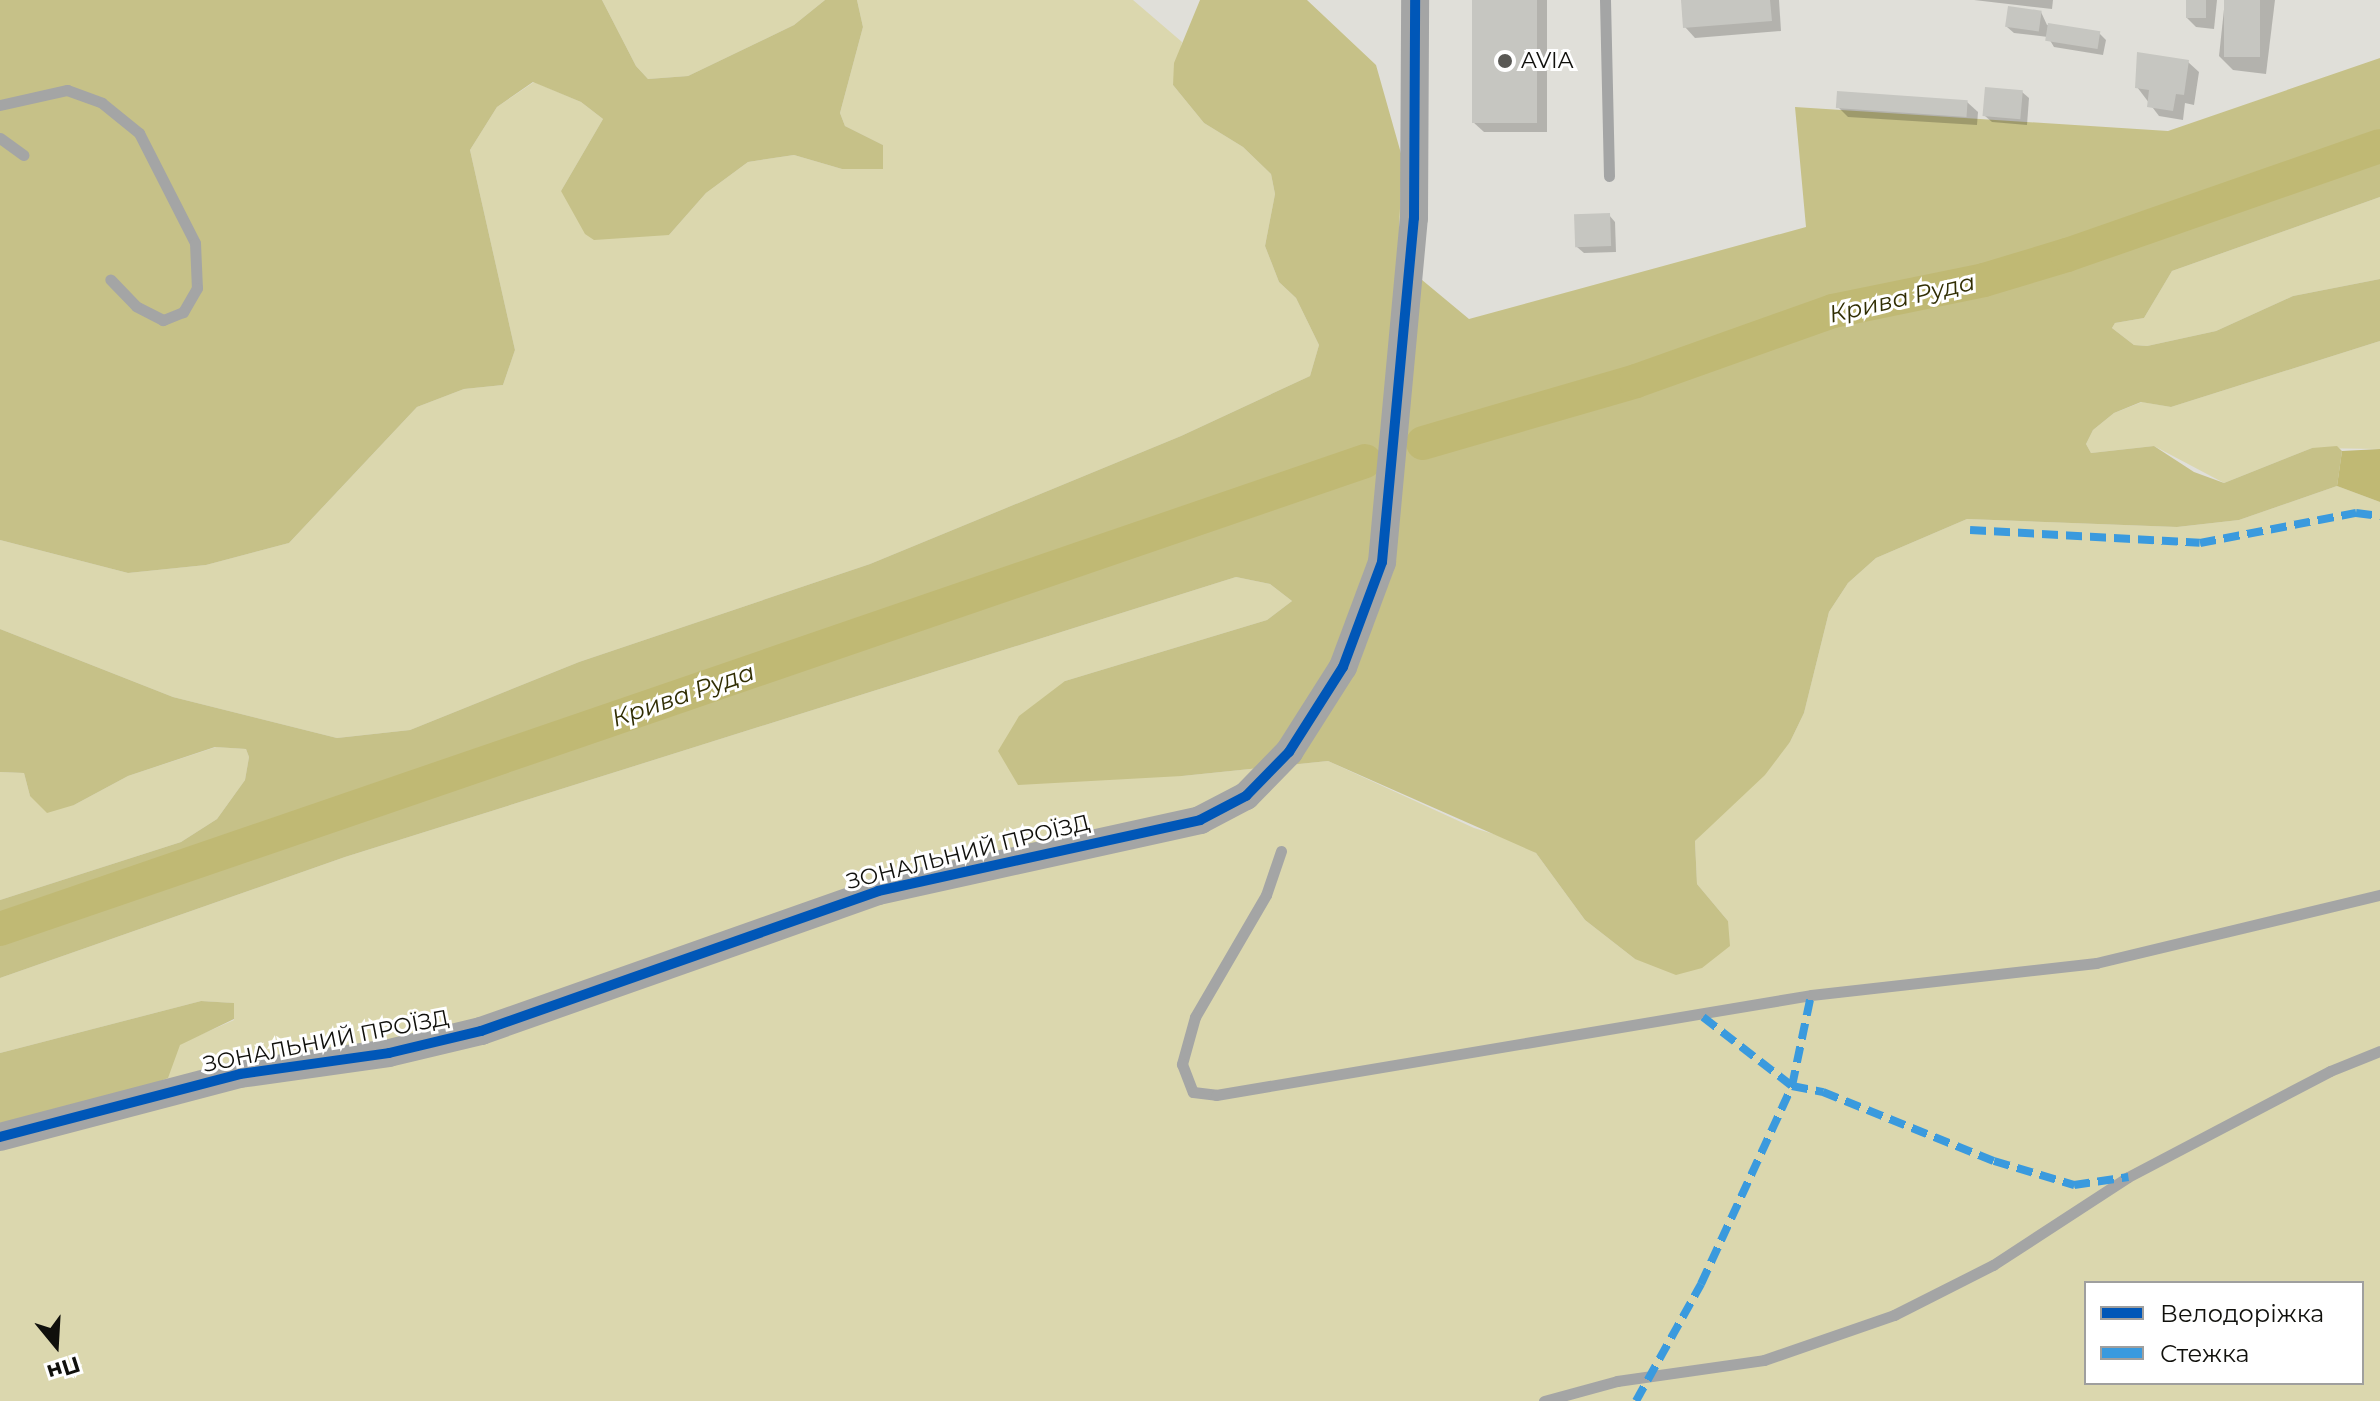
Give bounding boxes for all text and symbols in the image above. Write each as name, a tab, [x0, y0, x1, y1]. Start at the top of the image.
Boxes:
place label: AVIA	[1521, 48, 1573, 74]
marker: AVIA	[1496, 52, 1514, 70]
water label: Крива Руда	[1826, 267, 1978, 329]
water label: Крива Руда	[608, 657, 758, 733]
street label: ЗОНАЛЬНИЙ ПРОЇЗД	[844, 809, 1092, 895]
street label: ЗОНАЛЬНИЙ ПРОЇЗД	[201, 1004, 451, 1078]
legend	[2084, 1281, 2364, 1385]
text: Велодоріжка	[2160, 1299, 2324, 1328]
north arrow	[16, 1305, 96, 1385]
text: Стежка	[2160, 1339, 2250, 1368]
text: Пн	[44, 1350, 84, 1386]

